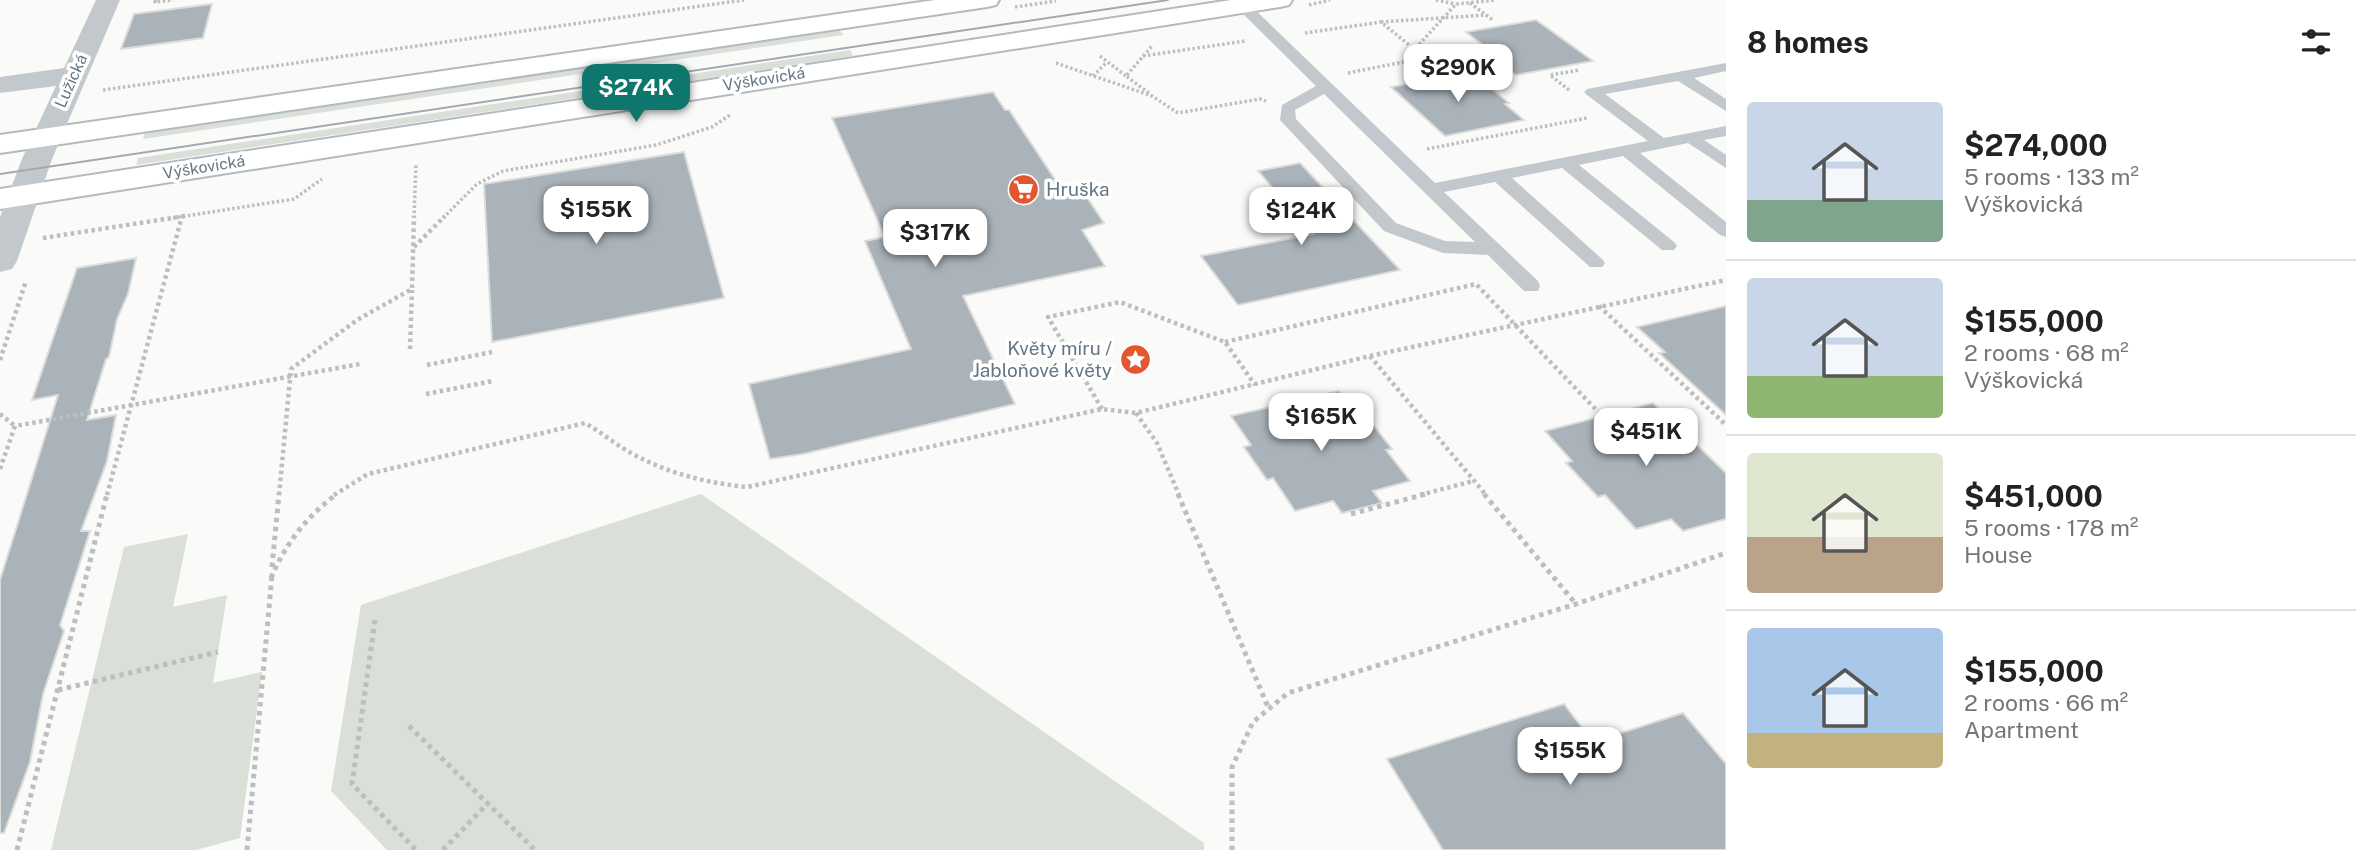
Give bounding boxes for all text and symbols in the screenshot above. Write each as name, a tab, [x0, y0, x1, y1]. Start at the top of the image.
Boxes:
icon: filters	[2297, 23, 2335, 61]
text: 8 homes	[1747, 24, 1869, 60]
pin: $290K	[1409, 44, 1507, 104]
street label: Lužická	[51, 51, 91, 111]
text: $290K	[1420, 53, 1496, 80]
street label: Výškovická	[722, 63, 806, 95]
pin: $274K	[587, 64, 685, 124]
text: $274K	[598, 73, 674, 100]
text: $274,000	[1964, 127, 2108, 163]
icon: home	[1803, 130, 1887, 214]
street label: Výškovická	[162, 151, 246, 183]
text: 5 rooms · 133 m²	[1964, 163, 2139, 190]
supermarket icon: Hruška	[1006, 172, 1040, 206]
place label: Hruška	[1046, 178, 1110, 200]
pin: $155K	[547, 187, 645, 246]
pin: $124K	[1252, 188, 1350, 247]
text: Výškovická	[1964, 190, 2083, 217]
text: $155K	[559, 195, 633, 222]
text: $124K	[1265, 196, 1337, 223]
pin: $317K	[886, 210, 984, 269]
text: $317K	[899, 218, 971, 245]
text: $155,000	[1964, 303, 2104, 339]
icon: home	[1803, 306, 1887, 390]
place label: Květy míru / Jabloňové květy	[972, 337, 1112, 381]
text: 2 rooms · 68 m²	[1964, 339, 2129, 366]
place icon: Květy míru / Jabloňové květy	[1118, 342, 1152, 376]
text: Výškovická	[1964, 366, 2083, 393]
pin: $165K	[1272, 393, 1370, 453]
text: $165K	[1285, 402, 1357, 429]
pin: $451K	[1597, 408, 1695, 468]
text: $451K	[1610, 417, 1682, 444]
text: $451,000	[1964, 478, 2103, 514]
icon: home	[1803, 481, 1887, 565]
text: 5 rooms · 178 m²	[1964, 514, 2138, 541]
text: House	[1964, 541, 2032, 568]
text: $155,000	[1964, 653, 2104, 689]
icon: home	[1803, 656, 1887, 740]
text: 2 rooms · 66 m²	[1964, 689, 2128, 716]
text: Apartment	[1964, 716, 2079, 743]
pin: $155K	[1521, 728, 1619, 787]
text: $155K	[1533, 736, 1607, 763]

